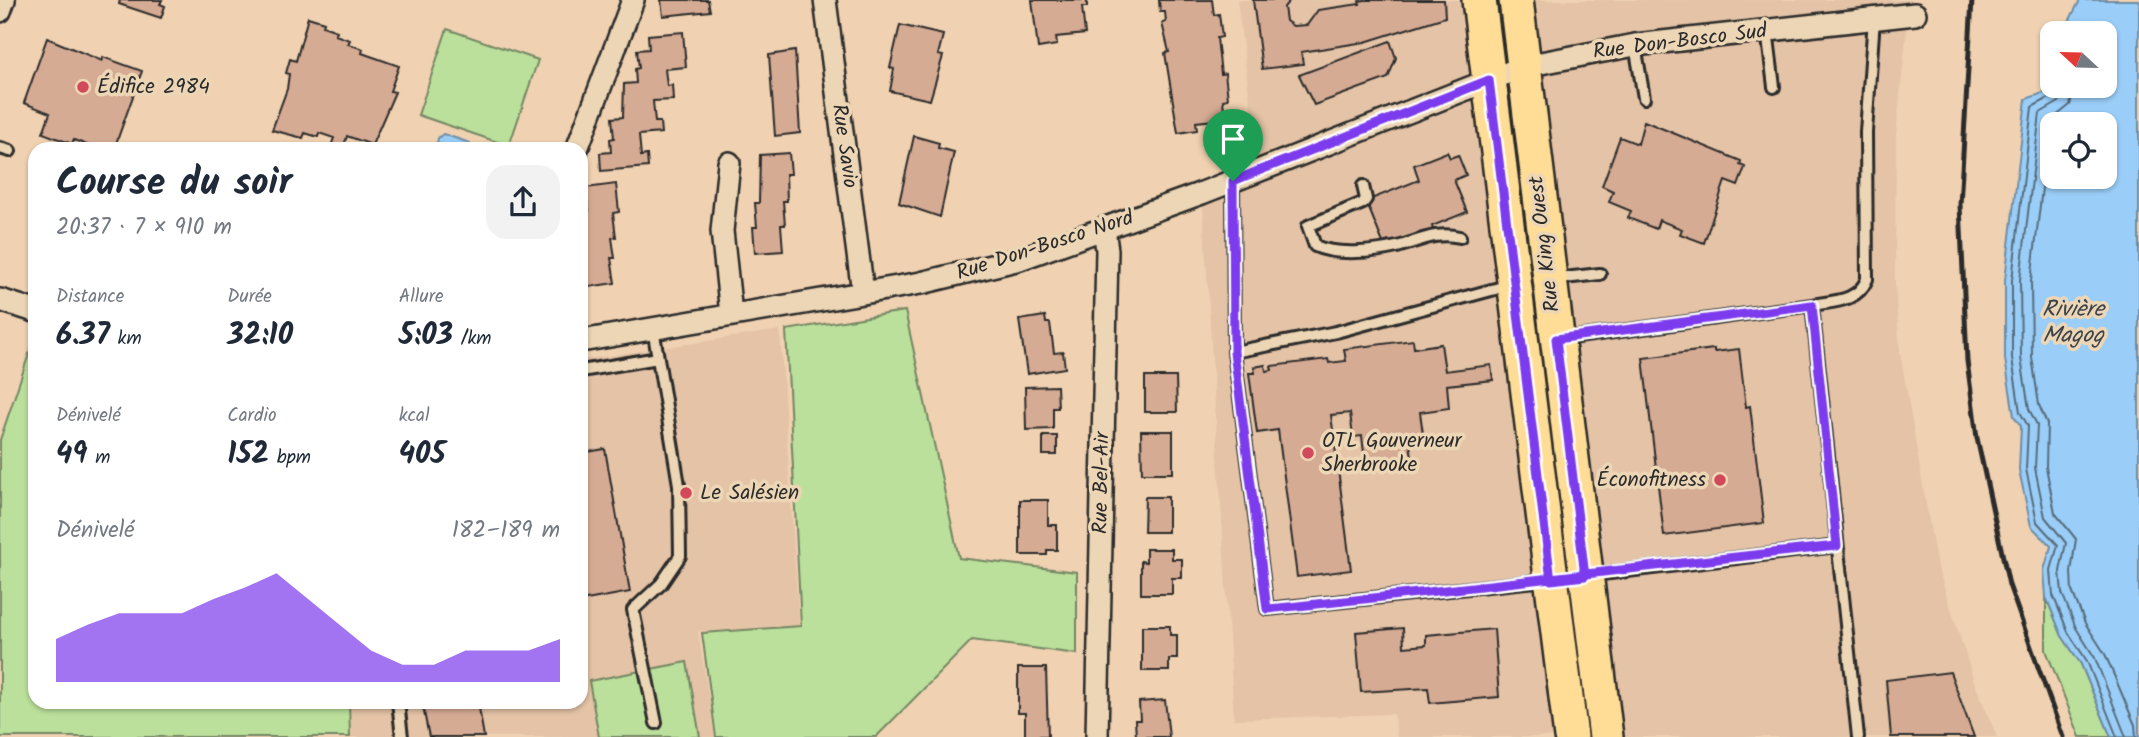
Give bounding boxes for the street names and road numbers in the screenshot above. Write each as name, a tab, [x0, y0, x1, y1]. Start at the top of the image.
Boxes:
street label: Rue Don-Bosco Sud	[1591, 15, 1769, 69]
street label: Rue Savio	[822, 102, 866, 190]
street label: Rue King Ouest	[1520, 173, 1570, 314]
street label: Rue Don-Bosco Nord	[952, 202, 1138, 290]
street label: Rue Bel-Air	[1085, 430, 1119, 535]

